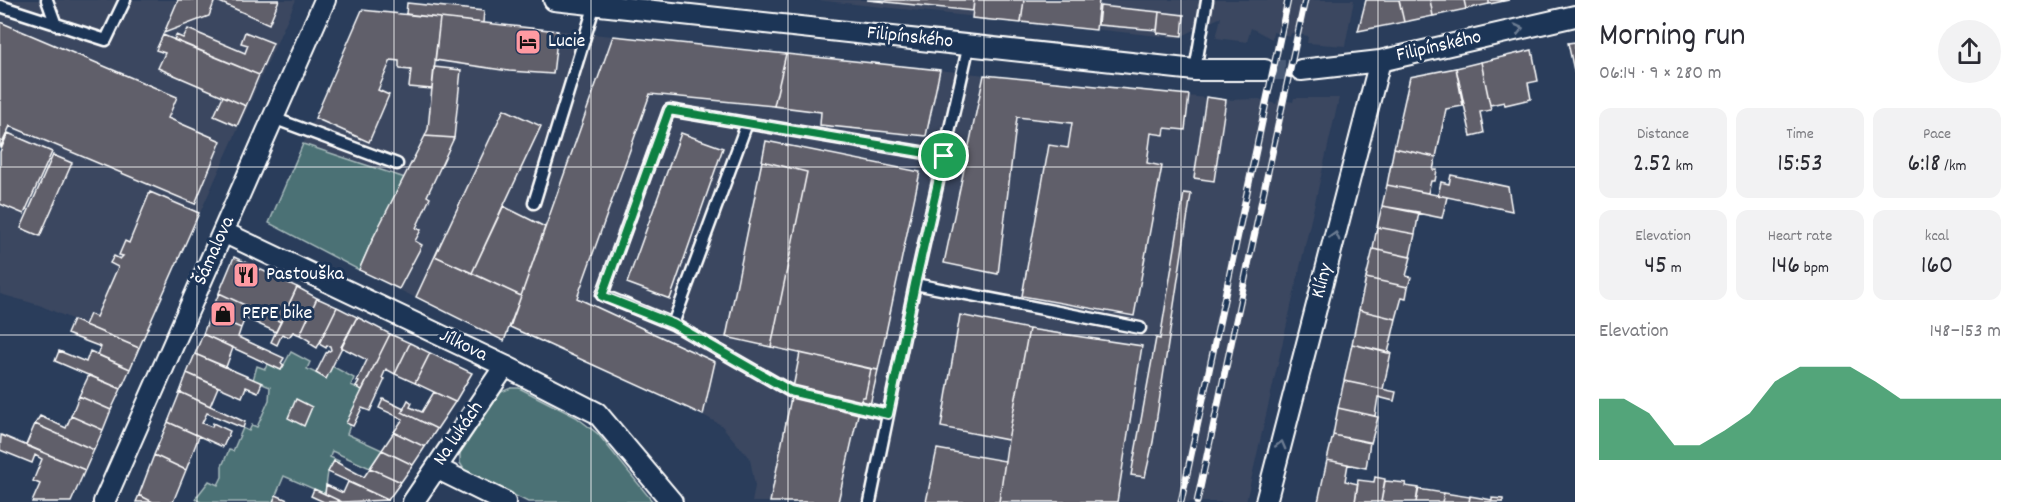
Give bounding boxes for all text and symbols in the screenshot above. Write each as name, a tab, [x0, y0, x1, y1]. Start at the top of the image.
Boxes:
text: Morning run	[1599, 14, 1746, 61]
street label: Filipínského	[866, 20, 955, 56]
button: share	[1938, 20, 2001, 83]
one-way arrow	[1514, 23, 1524, 36]
street label: Filipínského	[1394, 24, 1484, 70]
hotel icon: Lucie	[513, 27, 543, 57]
place label: Lucie	[548, 28, 586, 56]
text: 06:14 · 9 × 280 m	[1599, 60, 1722, 88]
text: Distance	[1637, 123, 1689, 146]
text: Time	[1786, 123, 1814, 146]
text: Pace	[1923, 123, 1951, 146]
pin	[918, 130, 969, 181]
icon: arrive	[927, 139, 960, 172]
text: 2.52	[1633, 146, 1672, 183]
text: 15:53	[1777, 146, 1823, 183]
text: 6:18	[1908, 146, 1941, 183]
text: km	[1672, 155, 1693, 178]
text: /km	[1941, 155, 1966, 178]
street label: Šámalova	[187, 212, 243, 290]
text: Elevation	[1635, 225, 1691, 248]
text: Heart rate	[1768, 225, 1832, 248]
text: kcal	[1925, 225, 1949, 248]
one-way arrow	[1328, 231, 1340, 242]
text: 45	[1644, 248, 1667, 285]
text: 146	[1771, 248, 1800, 285]
text: 160	[1921, 248, 1953, 285]
text: m	[1667, 257, 1682, 280]
text: bpm	[1800, 257, 1829, 280]
restaurant icon: Pastouška	[231, 260, 261, 290]
street label: Klíny	[1305, 260, 1341, 302]
place label: Pastouška	[266, 261, 345, 289]
shop icon: PEPE bike	[208, 299, 238, 329]
place label: PEPE bike	[242, 300, 312, 328]
text: Elevation	[1599, 318, 1669, 346]
text: 148–153 m	[1930, 318, 2001, 346]
street label: Jílkova	[434, 322, 492, 370]
street label: Na lukách	[427, 396, 491, 472]
one-way arrow	[1274, 441, 1286, 451]

